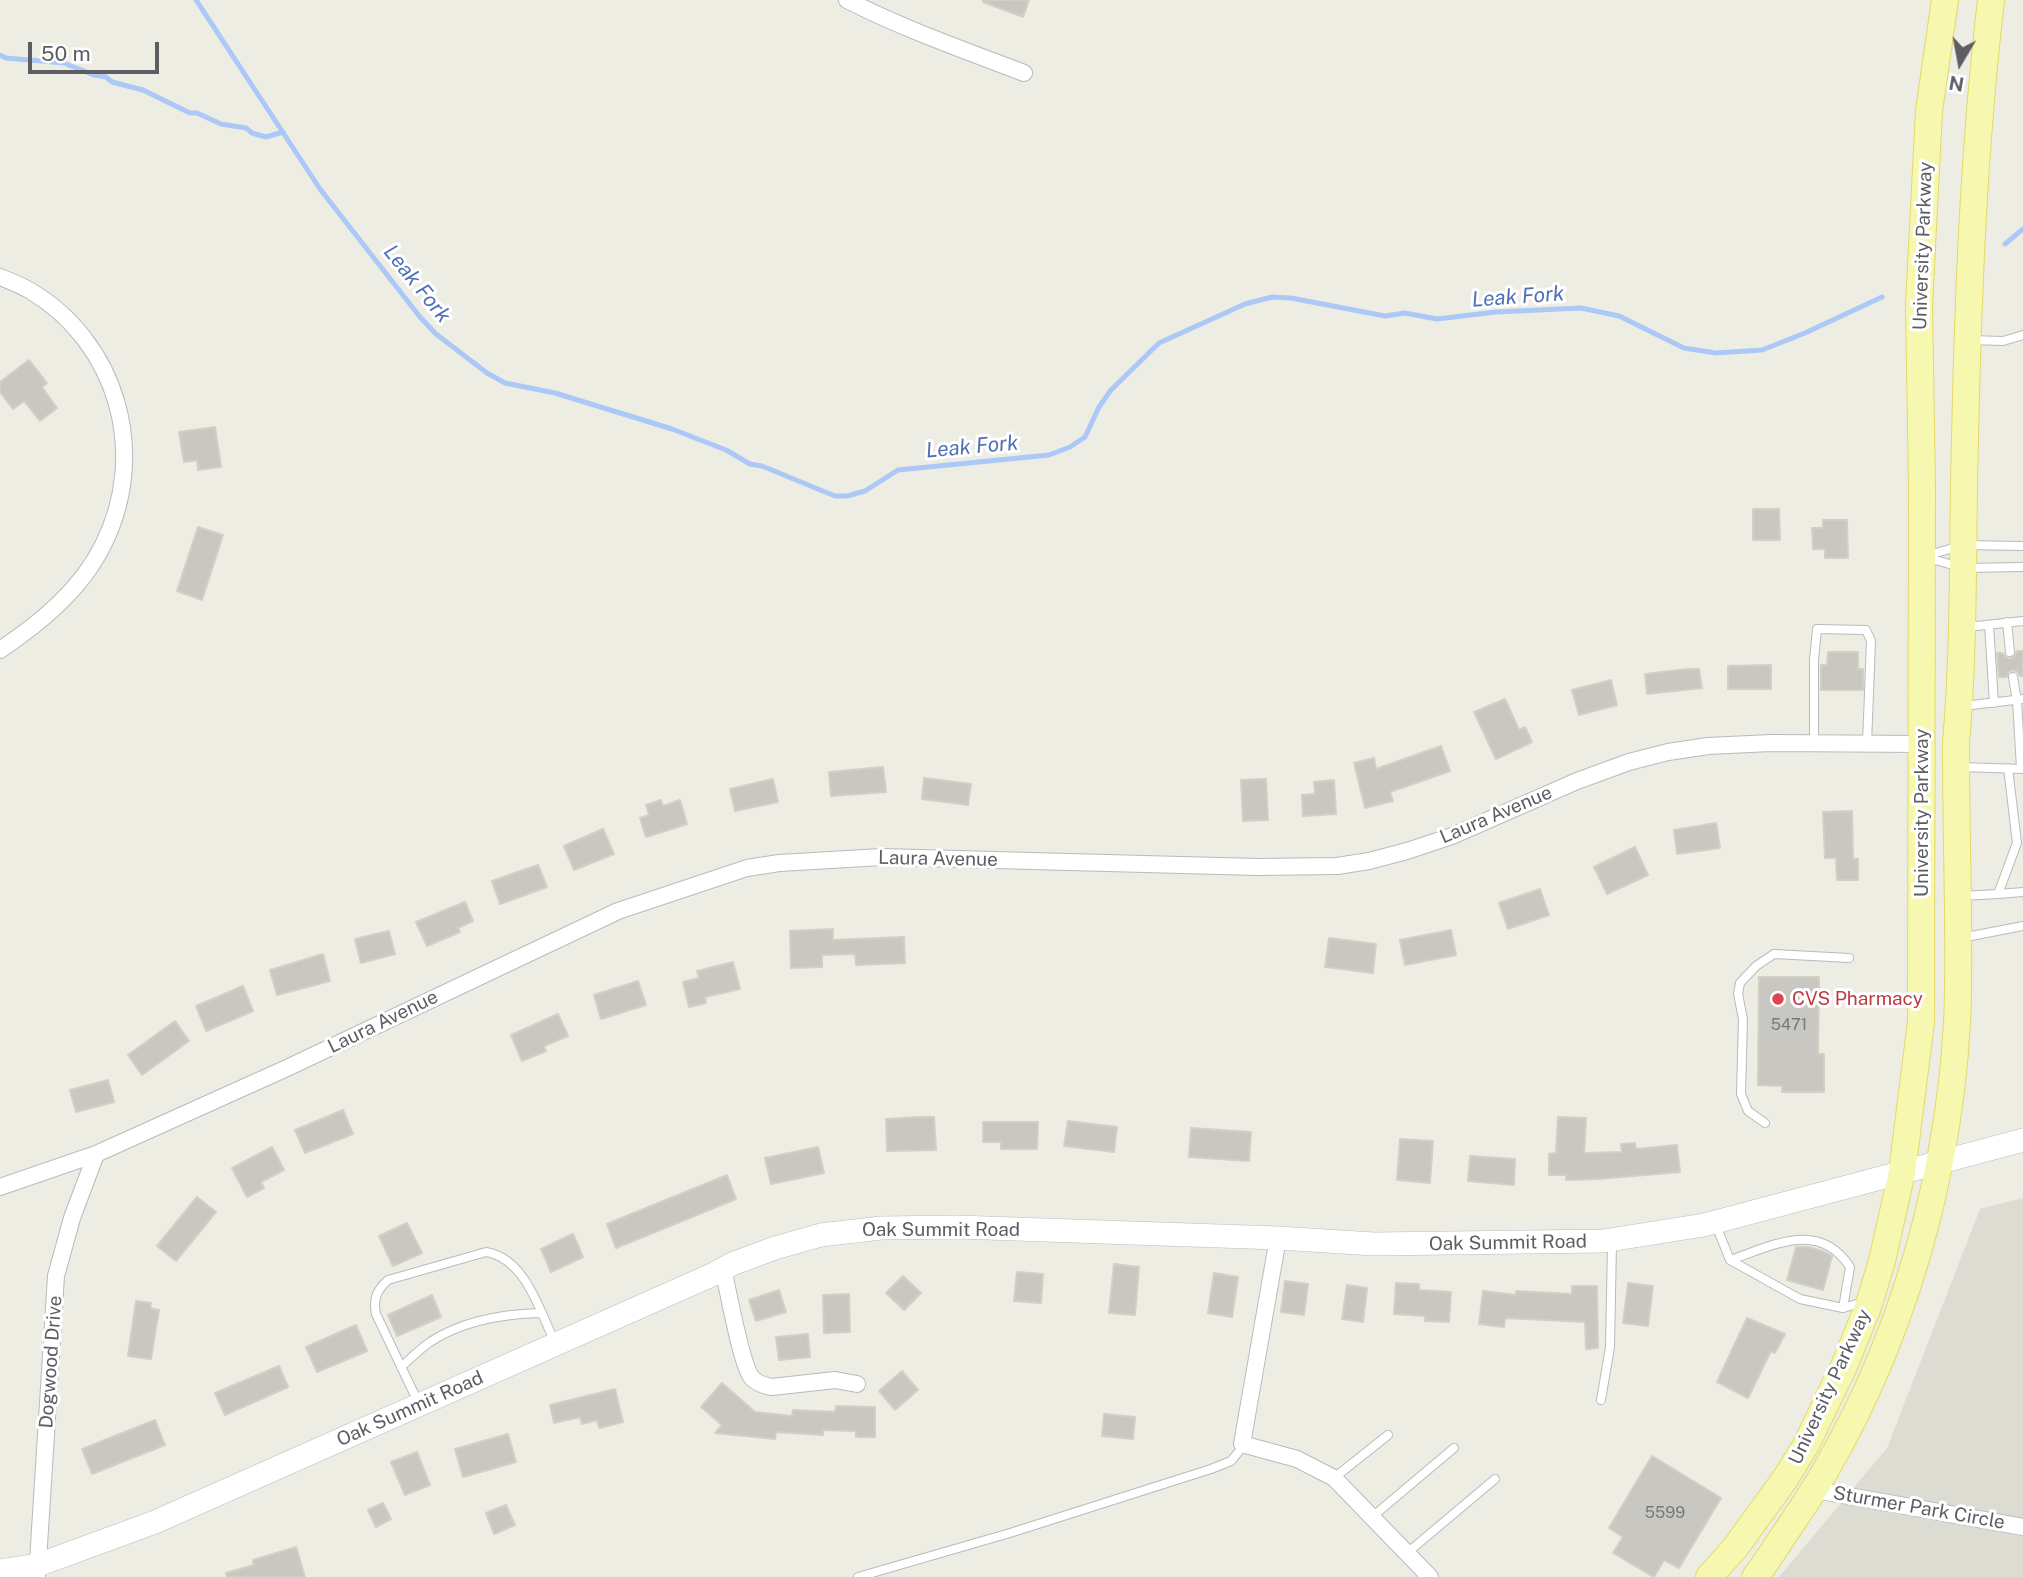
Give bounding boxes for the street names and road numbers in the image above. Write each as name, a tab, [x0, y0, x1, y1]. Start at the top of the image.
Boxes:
street label: University Parkway	[1909, 161, 1937, 331]
street label: University Parkway	[1911, 729, 1933, 897]
street label: Laura Avenue	[1436, 781, 1556, 849]
street label: Laura Avenue	[878, 847, 998, 871]
street label: Laura Avenue	[324, 985, 442, 1059]
street label: Oak Summit Road	[862, 1219, 1020, 1241]
street label: Oak Summit Road	[1429, 1230, 1587, 1256]
street label: Dogwood Drive	[35, 1295, 67, 1429]
street label: University Parkway	[1784, 1306, 1876, 1468]
street label: Oak Summit Road	[333, 1366, 487, 1452]
street label: Sturmer Park Circle	[1831, 1482, 2007, 1534]

